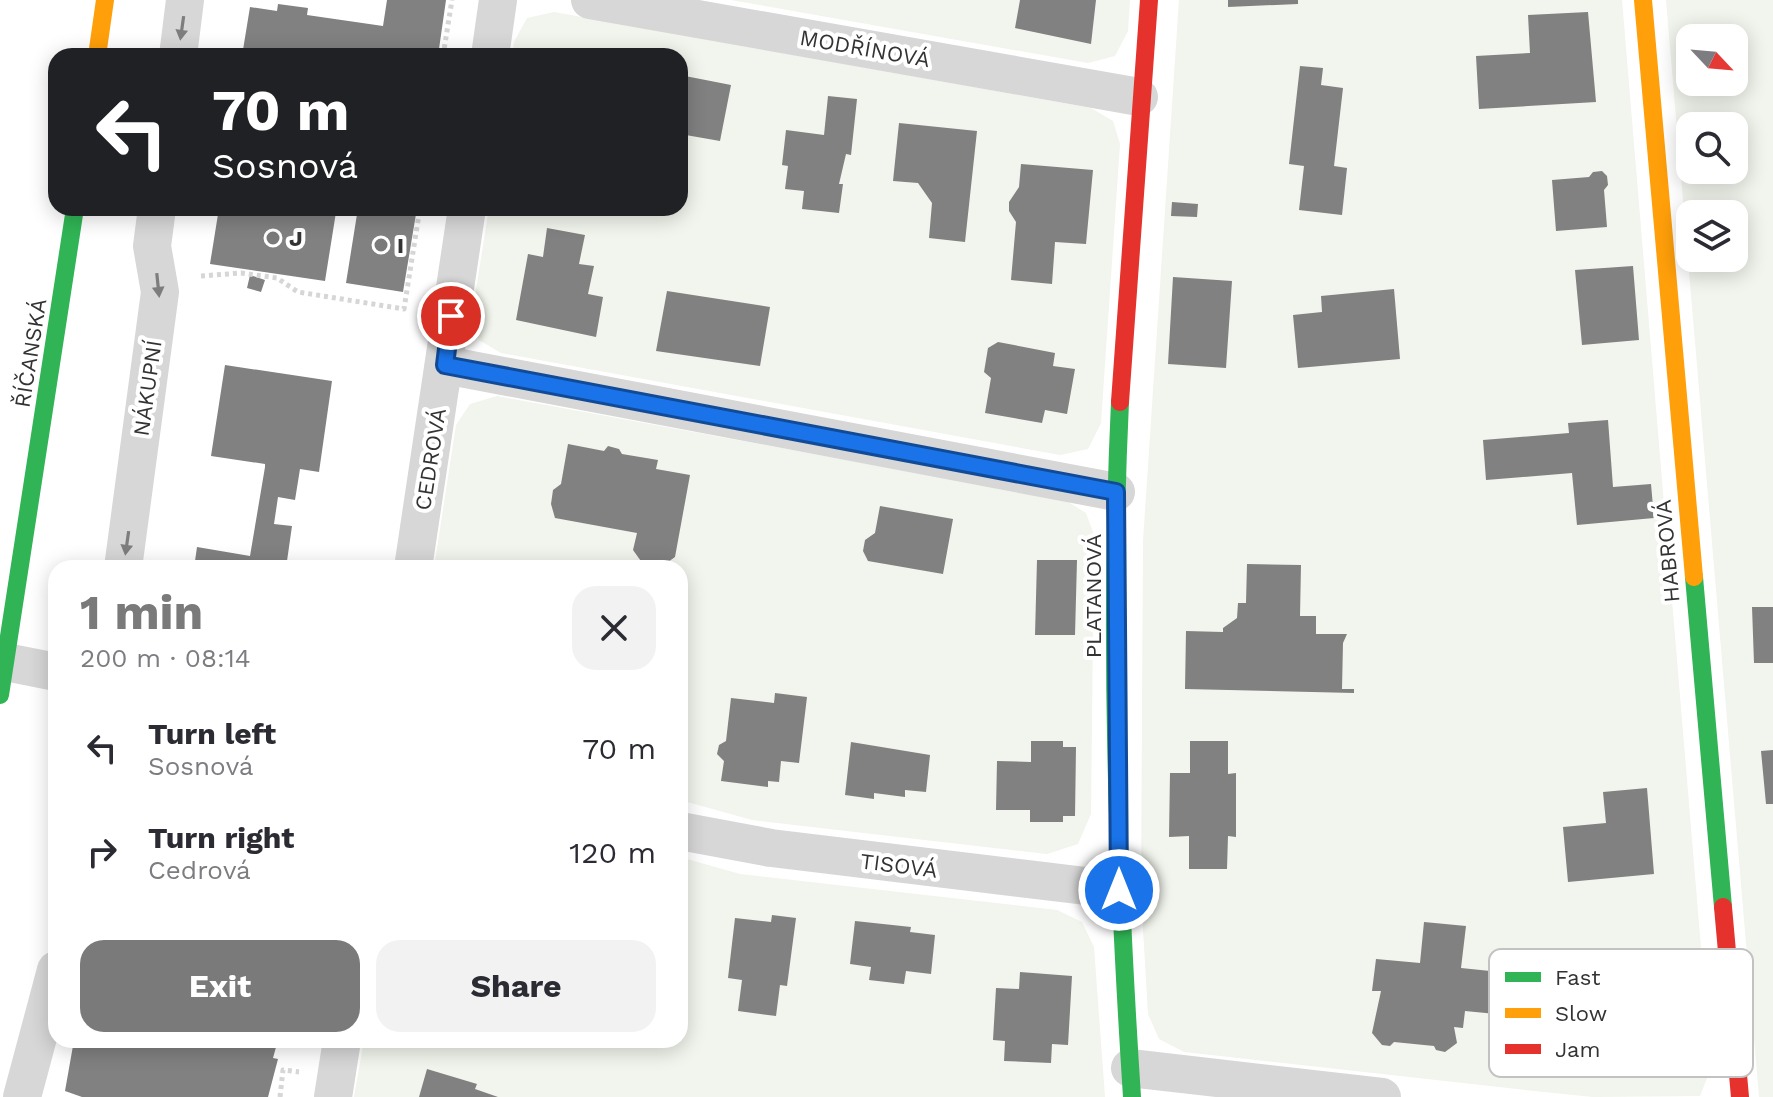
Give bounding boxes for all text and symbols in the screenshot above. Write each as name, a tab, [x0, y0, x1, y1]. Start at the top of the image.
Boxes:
one-way arrow	[175, 16, 188, 41]
north arrow	[1676, 24, 1748, 96]
map controls	[1676, 24, 1748, 272]
street label: MODŘÍNOVÁ	[798, 25, 932, 72]
text: 70 m	[212, 78, 349, 144]
icon: left	[80, 80, 184, 184]
button: search	[1676, 112, 1748, 184]
text: Sosnová	[212, 145, 358, 187]
button: layers	[1676, 200, 1748, 272]
place label: J	[289, 226, 303, 251]
marker: J	[264, 229, 282, 247]
place label: I	[397, 233, 404, 258]
marker: I	[372, 236, 390, 254]
one-way arrow	[151, 273, 164, 298]
pin	[417, 282, 485, 350]
icon: arrive	[429, 294, 473, 338]
street label: ŘÍČANSKÁ	[10, 297, 51, 409]
street label: NÁKUPNÍ	[128, 338, 167, 438]
street label: CEDROVÁ	[410, 406, 451, 512]
street label: HABROVÁ	[1651, 499, 1684, 603]
one-way arrow	[120, 530, 133, 555]
street label: PLATANOVÁ	[1081, 534, 1106, 658]
text: 1 min	[80, 584, 203, 641]
button: close	[572, 586, 656, 670]
text: 200 m · 08:14	[80, 643, 251, 673]
text: Turn left	[148, 716, 276, 751]
icon: left	[80, 726, 124, 770]
text: 70 m	[582, 731, 656, 766]
text: Sosnová	[148, 751, 254, 781]
text: Turn right	[148, 820, 294, 855]
icon: right	[80, 830, 124, 874]
text: 120 m	[569, 835, 656, 870]
street label: TISOVÁ	[859, 848, 939, 883]
position arrow	[1077, 848, 1161, 932]
text: Cedrová	[148, 855, 251, 885]
button: Exit	[80, 940, 360, 1032]
button: Share	[376, 940, 656, 1032]
legend	[1489, 949, 1753, 1077]
text: Fast	[1555, 965, 1601, 990]
text: Slow	[1555, 1001, 1607, 1026]
text: Jam	[1555, 1037, 1600, 1062]

